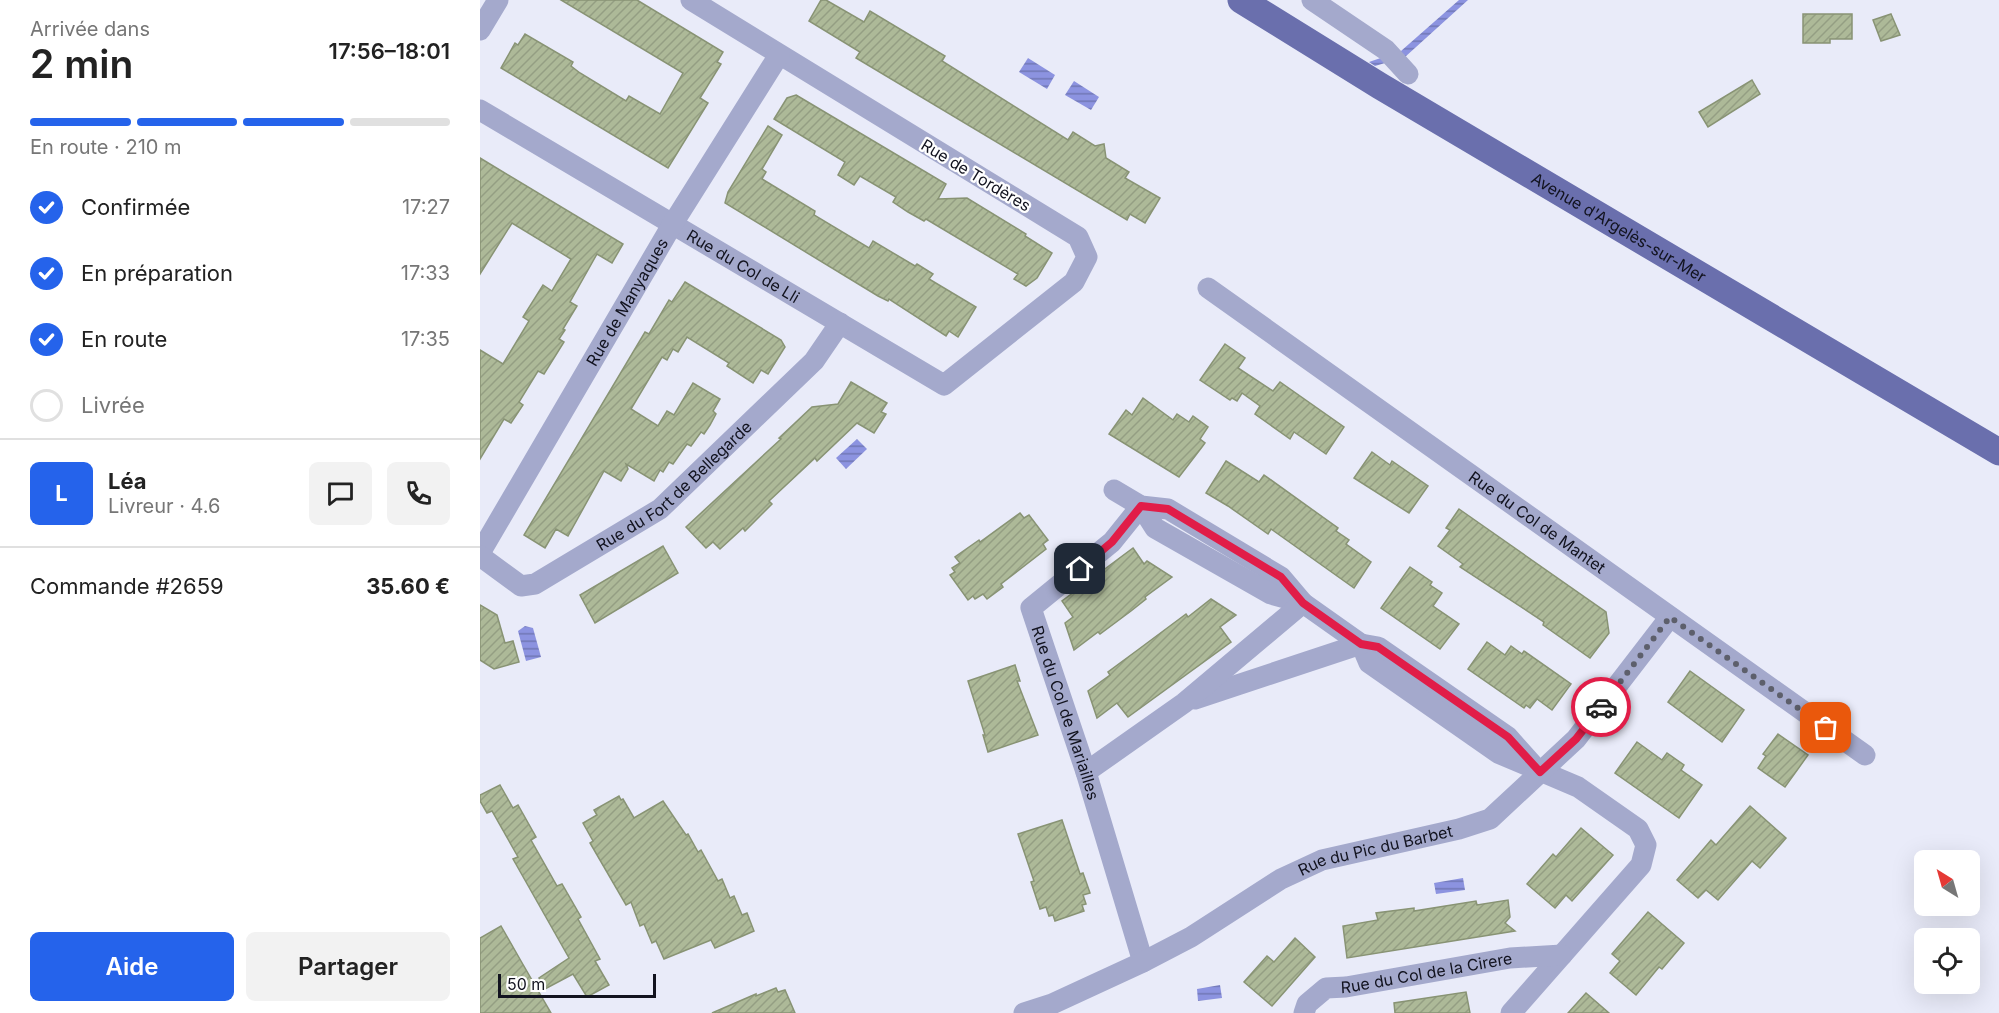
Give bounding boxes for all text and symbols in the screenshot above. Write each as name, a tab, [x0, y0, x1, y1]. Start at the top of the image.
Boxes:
text: Arrivée dans	[30, 17, 150, 41]
text: 17:56–18:01	[329, 38, 450, 64]
text: 2 min	[30, 40, 133, 87]
street label: Rue de Tordères	[918, 134, 1034, 216]
text: En route · 210 m	[30, 135, 182, 159]
street label: Avenue d'Argelès-sur-Mer	[1528, 168, 1710, 287]
icon: check	[30, 191, 63, 224]
text: Confirmée	[81, 194, 190, 220]
text: 17:27	[402, 195, 450, 219]
street label: Rue du Col de Lli	[683, 225, 803, 307]
street label: Rue de Manyaques	[582, 234, 672, 369]
icon: check	[30, 257, 63, 290]
text: En préparation	[81, 260, 233, 286]
text: 17:33	[401, 261, 450, 285]
icon: check	[30, 323, 63, 356]
text: En route	[81, 326, 167, 352]
text: 17:35	[401, 327, 450, 351]
text: Livrée	[81, 392, 145, 418]
street label: Rue du Fort de Bellegarde	[593, 416, 756, 555]
button: chat	[309, 462, 372, 525]
button: phone	[387, 462, 450, 525]
street label: Rue du Col de Mantet	[1465, 467, 1610, 577]
text: Léa	[108, 468, 147, 494]
text: L	[55, 480, 68, 506]
text: Livreur · 4.6	[108, 494, 221, 518]
pin	[1054, 543, 1105, 594]
icon: home	[1063, 552, 1096, 585]
text: Commande #2659	[30, 573, 224, 599]
text: 35.60 €	[366, 573, 450, 599]
street label: Rue du Col de Mariailles	[1028, 623, 1104, 802]
courier	[1571, 677, 1631, 737]
icon: car	[1585, 691, 1618, 724]
pin	[1800, 702, 1851, 753]
icon: bag	[1809, 711, 1842, 744]
street label: Rue du Pic du Barbet	[1295, 821, 1454, 880]
north arrow	[1914, 850, 1980, 916]
map controls	[1914, 850, 1980, 994]
button: locate	[1914, 928, 1980, 994]
button: Aide	[30, 932, 234, 1001]
button: Partager	[246, 932, 450, 1001]
street label: Rue du Col de la Cirere	[1340, 948, 1514, 997]
scale bar	[498, 971, 656, 998]
text: 50 m	[507, 974, 545, 994]

